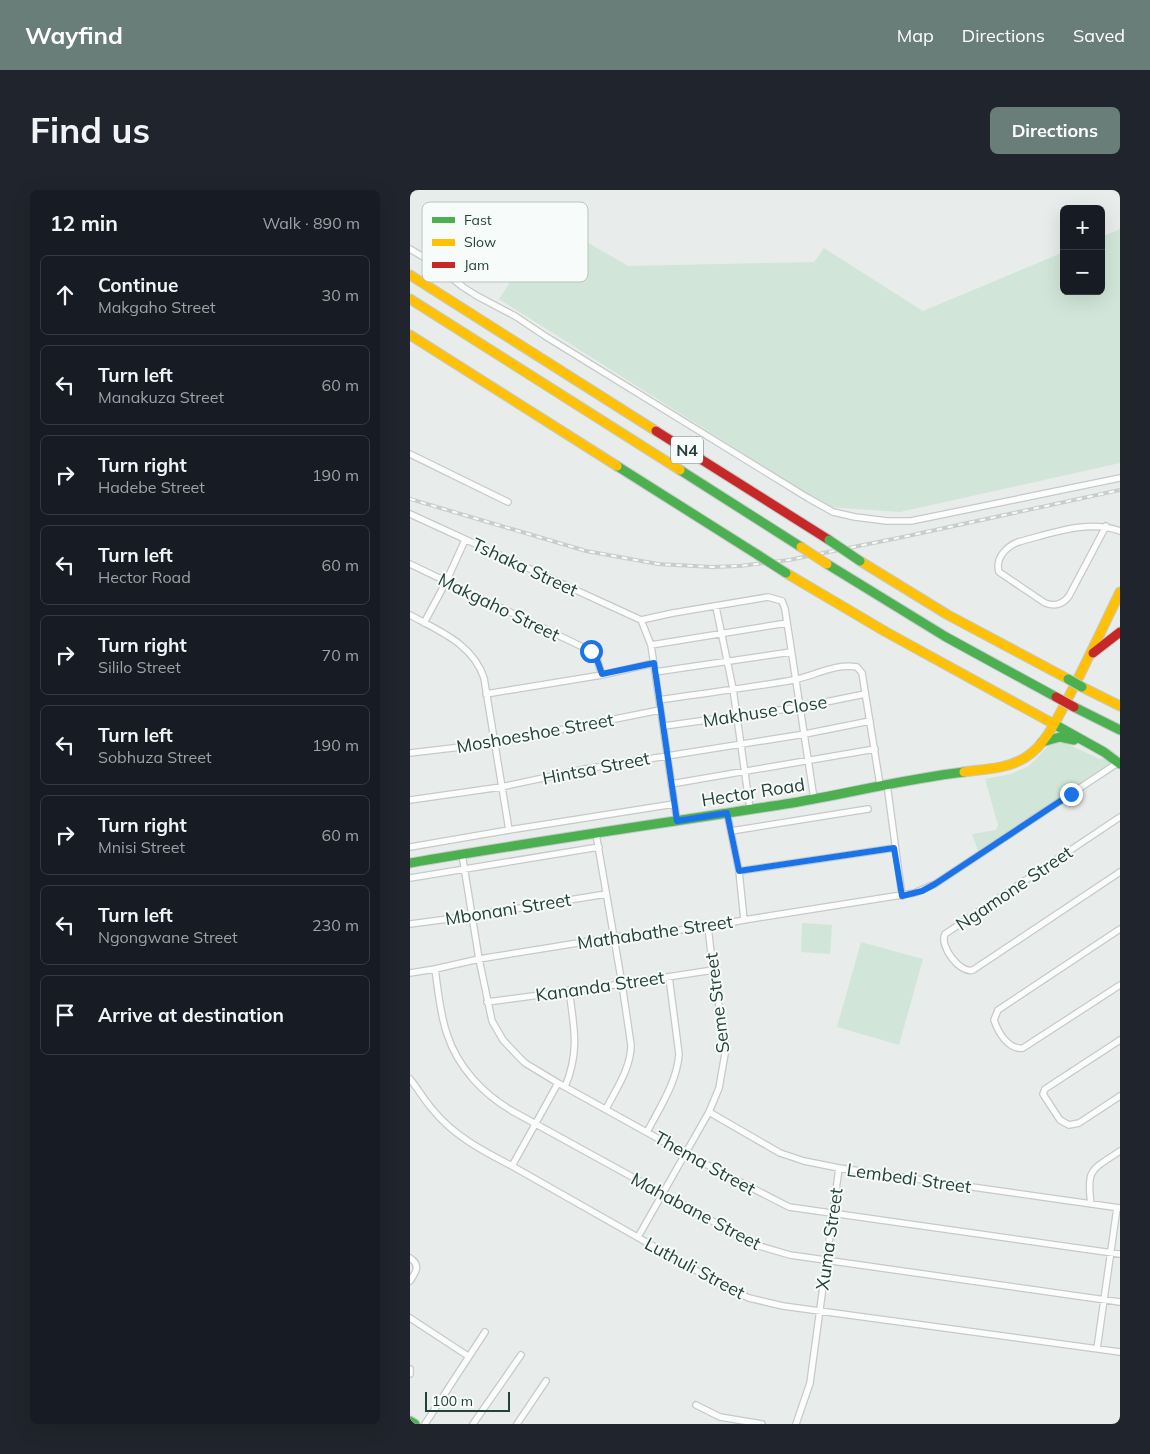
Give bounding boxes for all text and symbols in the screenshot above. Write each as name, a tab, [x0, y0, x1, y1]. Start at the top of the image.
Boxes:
text: Wayfind	[25, 20, 123, 50]
text: Map	[897, 24, 934, 47]
text: Directions	[962, 24, 1045, 47]
text: Saved	[1073, 24, 1125, 47]
button: Directions	[990, 107, 1120, 154]
text: Find us	[30, 108, 150, 152]
legend	[422, 202, 588, 282]
map controls	[1060, 205, 1105, 295]
button: +	[1060, 205, 1105, 250]
text: 12 min	[50, 210, 118, 236]
text: Fast	[464, 211, 492, 229]
text: Walk · 890 m	[262, 213, 360, 233]
text: Slow	[464, 233, 496, 251]
button: −	[1060, 250, 1105, 295]
text: Jam	[464, 256, 489, 274]
text: Continue	[98, 273, 178, 297]
icon: ahead	[51, 281, 79, 309]
text: 30 m	[322, 285, 359, 305]
text: Makgaho Street	[98, 297, 216, 317]
text: Turn left	[98, 363, 173, 387]
icon: left	[51, 371, 79, 399]
text: 60 m	[322, 375, 359, 395]
text: Manakuza Street	[98, 387, 224, 407]
road number: N4	[671, 436, 703, 464]
text: Turn right	[98, 453, 187, 477]
icon: right	[51, 461, 79, 489]
text: 190 m	[312, 465, 359, 485]
text: Hadebe Street	[98, 477, 205, 497]
street label: Tshaka Street	[468, 532, 582, 602]
text: Turn left	[98, 543, 173, 567]
icon: left	[51, 551, 79, 579]
text: 60 m	[322, 555, 359, 575]
text: Hector Road	[98, 567, 191, 587]
street label: Makgaho Street	[435, 568, 563, 646]
text: Turn right	[98, 633, 187, 657]
route start	[580, 640, 603, 663]
icon: right	[51, 641, 79, 669]
text: 70 m	[322, 645, 359, 665]
text: Sililo Street	[98, 657, 181, 677]
street label: Makhuse Close	[701, 690, 829, 732]
street label: Moshoeshoe Street	[455, 708, 615, 758]
text: Turn left	[98, 723, 173, 747]
icon: left	[51, 731, 79, 759]
text: 190 m	[312, 735, 359, 755]
street label: Hintsa Street	[540, 746, 652, 790]
text: Sobhuza Street	[98, 747, 212, 767]
street label: Hector Road	[700, 772, 806, 812]
route end	[1060, 783, 1083, 806]
text: Turn right	[98, 813, 187, 837]
icon: right	[51, 821, 79, 849]
text: 60 m	[322, 825, 359, 845]
text: Mnisi Street	[98, 837, 185, 857]
street label: Ngamone Street	[951, 840, 1077, 936]
street label: Mbonani Street	[443, 888, 573, 930]
text: Turn left	[98, 903, 173, 927]
street label: Mathabathe Street	[576, 910, 734, 954]
icon: left	[51, 911, 79, 939]
text: 230 m	[312, 915, 359, 935]
text: Ngongwane Street	[98, 927, 238, 947]
street label: Seme Street	[699, 951, 735, 1055]
street label: Kananda Street	[534, 966, 666, 1006]
icon: arrive	[51, 1001, 79, 1029]
text: Arrive at destination	[98, 1003, 284, 1027]
street label: Thema Street	[650, 1126, 760, 1200]
street label: Lembedi Street	[845, 1158, 973, 1198]
street label: Mahabane Street	[627, 1167, 765, 1255]
street label: Xuma Street	[810, 1186, 848, 1292]
street label: Luthuli Street	[641, 1232, 749, 1304]
scale bar	[425, 1389, 510, 1412]
text: 100 m	[432, 1392, 473, 1410]

